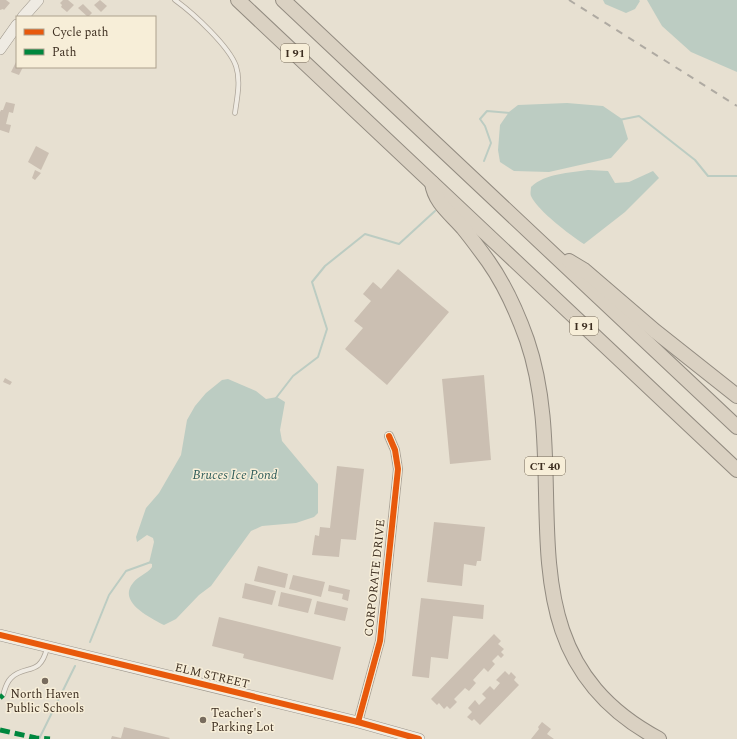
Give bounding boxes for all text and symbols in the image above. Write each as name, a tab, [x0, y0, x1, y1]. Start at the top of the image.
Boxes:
legend	[16, 16, 156, 68]
text: Cycle path	[52, 23, 109, 42]
text: Path	[52, 43, 77, 62]
road number: I 91	[281, 44, 309, 62]
road number: I 91	[570, 317, 598, 335]
road number: CT 40	[525, 457, 565, 475]
water label: Bruces Ice Pond	[193, 465, 278, 485]
street label: CORPORATE DRIVE	[359, 518, 391, 638]
street label: ELM STREET	[173, 658, 251, 694]
marker: North Haven Public Schools	[40, 676, 50, 686]
place label: North Haven Public Schools	[6, 685, 84, 718]
place label: Teacher's Parking Lot	[211, 704, 274, 737]
marker: Teacher's Parking Lot	[198, 715, 208, 725]

